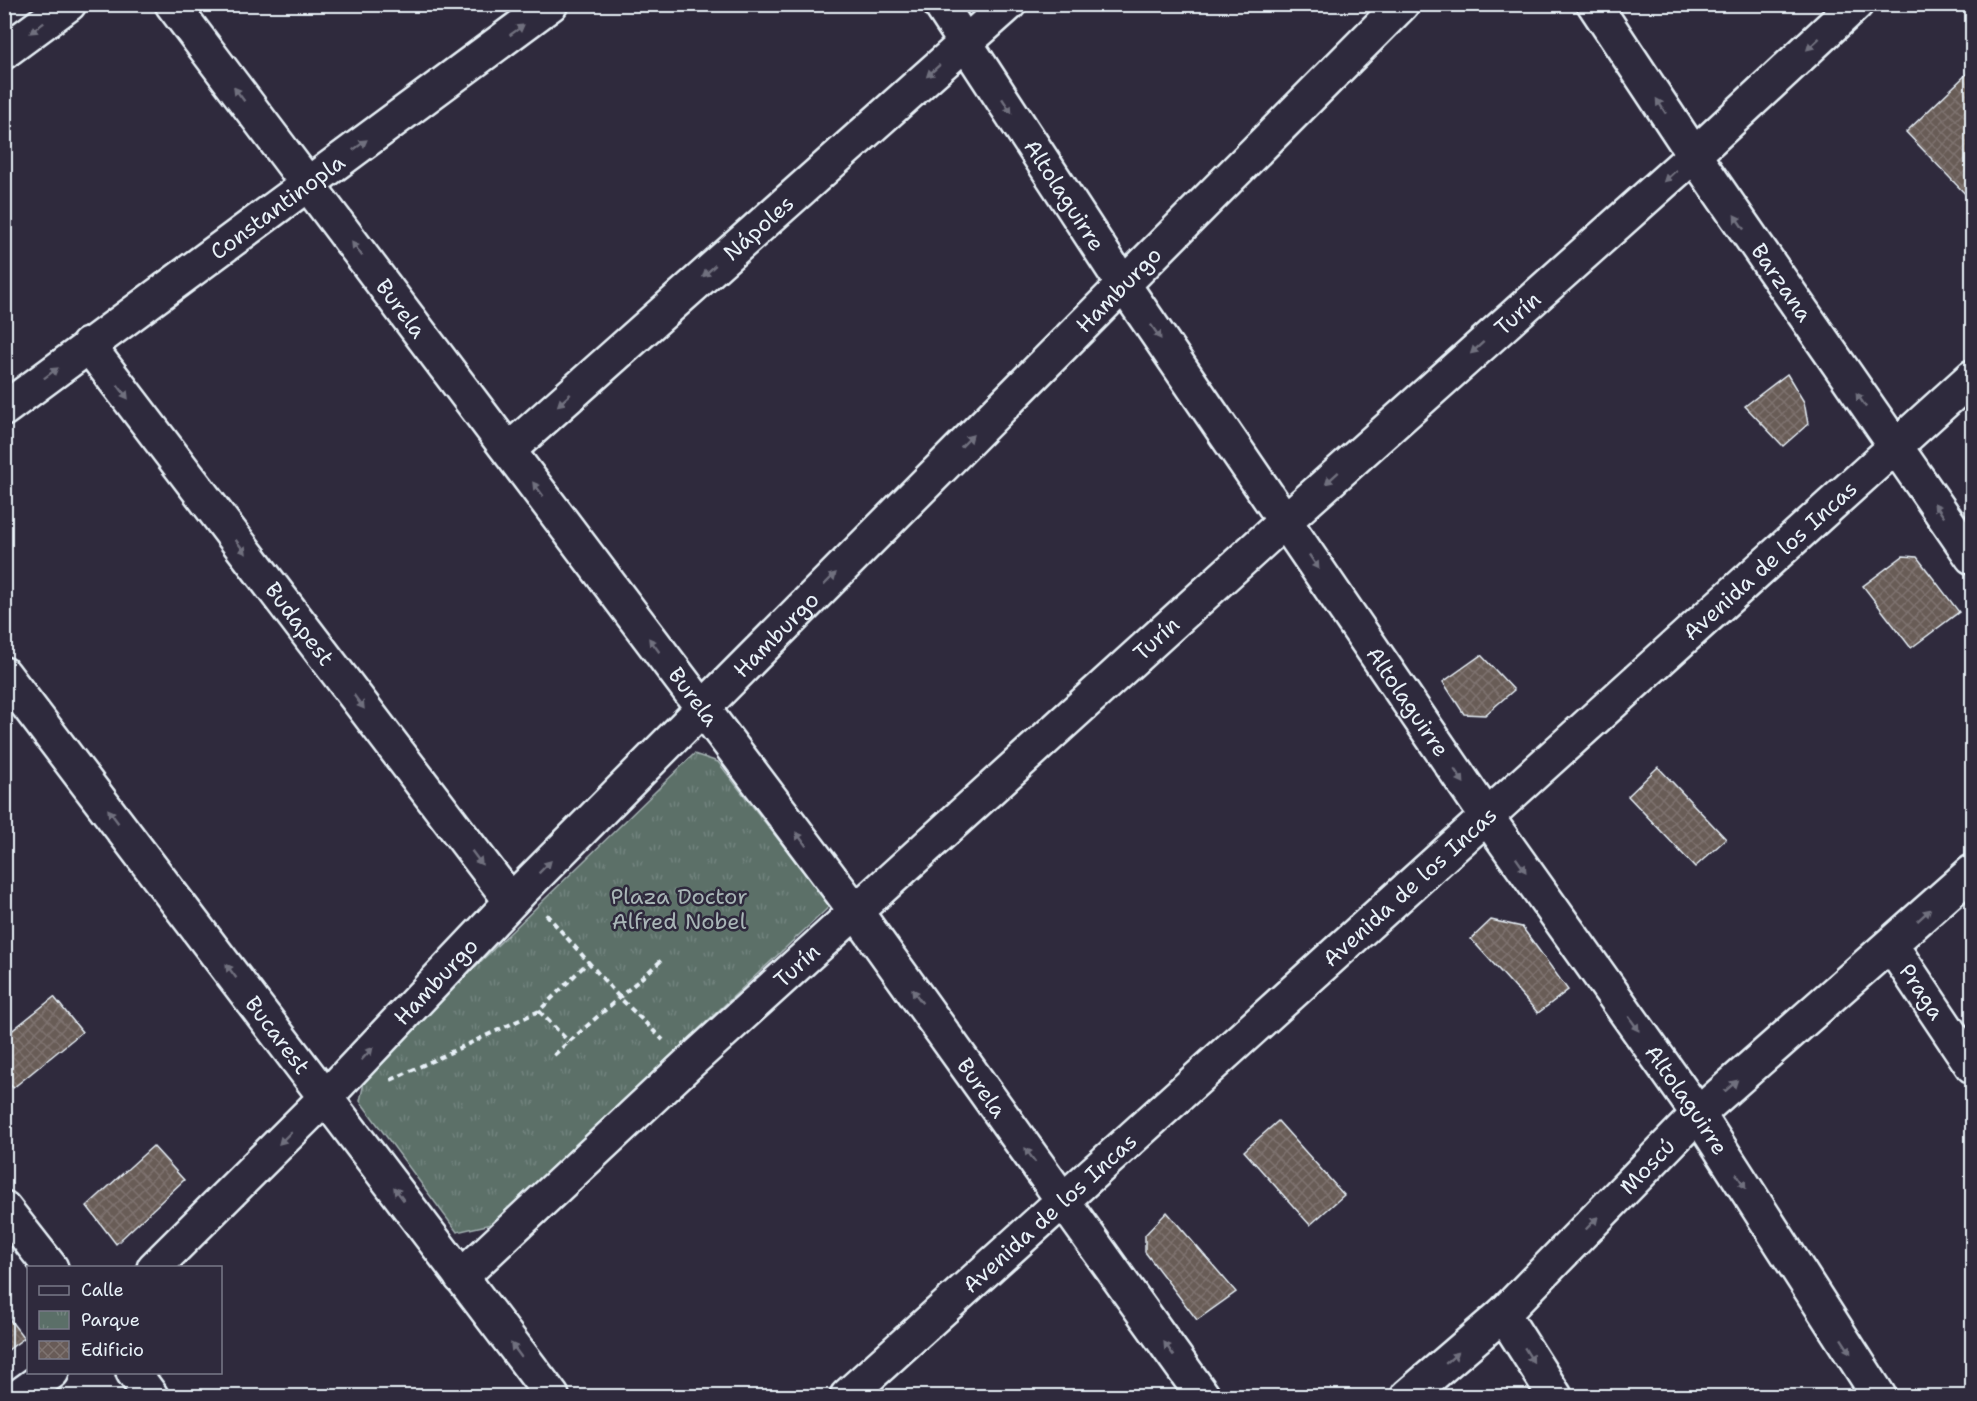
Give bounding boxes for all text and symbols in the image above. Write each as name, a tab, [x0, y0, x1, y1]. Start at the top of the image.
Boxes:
one-way arrow	[29, 22, 44, 34]
one-way arrow	[509, 23, 525, 36]
one-way arrow	[1806, 37, 1821, 51]
one-way arrow	[926, 64, 941, 77]
one-way arrow	[234, 86, 246, 101]
one-way arrow	[1001, 98, 1012, 114]
one-way arrow	[1656, 98, 1667, 115]
street label: Altolaguirre	[1018, 134, 1112, 256]
one-way arrow	[351, 139, 367, 151]
street label: Constantinopla	[204, 147, 351, 266]
one-way arrow	[1663, 169, 1678, 182]
street label: Nápoles	[717, 188, 800, 267]
one-way arrow	[1733, 214, 1745, 230]
street label: Barzana	[1745, 237, 1820, 328]
street label: Hamburgo	[1069, 240, 1168, 339]
one-way arrow	[351, 242, 363, 258]
one-way arrow	[702, 264, 717, 277]
street label: Burela	[370, 273, 433, 344]
street label: Turín	[1488, 285, 1547, 342]
one-way arrow	[1150, 324, 1162, 340]
one-way arrow	[1470, 341, 1485, 355]
one-way arrow	[43, 367, 59, 380]
one-way arrow	[117, 384, 129, 400]
one-way arrow	[1856, 391, 1867, 408]
one-way arrow	[557, 393, 572, 406]
one-way arrow	[960, 434, 975, 448]
one-way arrow	[1325, 471, 1340, 484]
street label: Avenida de los Incas	[1676, 474, 1863, 647]
one-way arrow	[532, 481, 544, 497]
one-way arrow	[1933, 502, 1945, 518]
one-way arrow	[235, 540, 247, 555]
one-way arrow	[1308, 554, 1320, 570]
one-way arrow	[823, 572, 837, 587]
street label: Budapest	[259, 576, 341, 671]
street label: Hamburgo	[727, 585, 825, 684]
street label: Turín	[1127, 610, 1185, 667]
one-way arrow	[648, 638, 660, 654]
street label: Altolaguirre	[1360, 641, 1456, 762]
street label: Burela	[662, 661, 726, 732]
one-way arrow	[353, 695, 365, 710]
one-way arrow	[1453, 768, 1464, 784]
street label: Avenida de los Incas	[1316, 800, 1503, 973]
one-way arrow	[107, 809, 119, 825]
one-way arrow	[795, 831, 808, 847]
one-way arrow	[471, 850, 483, 865]
one-way arrow	[1515, 856, 1527, 872]
one-way arrow	[537, 860, 551, 874]
park label: Plaza Doctor Alfred Nobel	[610, 882, 748, 936]
one-way arrow	[1916, 909, 1931, 922]
street label: Hamburgo	[387, 931, 484, 1031]
street label: Turín	[767, 937, 826, 994]
street label: Praga	[1893, 958, 1952, 1026]
one-way arrow	[226, 964, 238, 979]
one-way arrow	[911, 988, 923, 1004]
street label: Bucarest	[239, 990, 317, 1080]
one-way arrow	[1628, 1015, 1640, 1031]
street label: Altolaguirre	[1639, 1039, 1735, 1160]
one-way arrow	[360, 1046, 374, 1061]
street label: Burela	[951, 1052, 1014, 1124]
one-way arrow	[1723, 1080, 1738, 1093]
street label: Avenida de los Incas	[956, 1126, 1143, 1299]
one-way arrow	[279, 1130, 293, 1144]
street label: Moscú	[1613, 1132, 1681, 1200]
one-way arrow	[1024, 1147, 1036, 1163]
one-way arrow	[1736, 1173, 1747, 1190]
one-way arrow	[393, 1186, 406, 1202]
one-way arrow	[1585, 1215, 1599, 1230]
legend	[27, 1266, 222, 1374]
text: Calle	[81, 1278, 124, 1302]
text: Parque	[81, 1308, 140, 1332]
one-way arrow	[1841, 1337, 1852, 1354]
text: Edificio	[81, 1338, 144, 1362]
one-way arrow	[1163, 1341, 1175, 1357]
one-way arrow	[510, 1342, 523, 1358]
one-way arrow	[1523, 1347, 1534, 1363]
one-way arrow	[1444, 1352, 1459, 1365]

